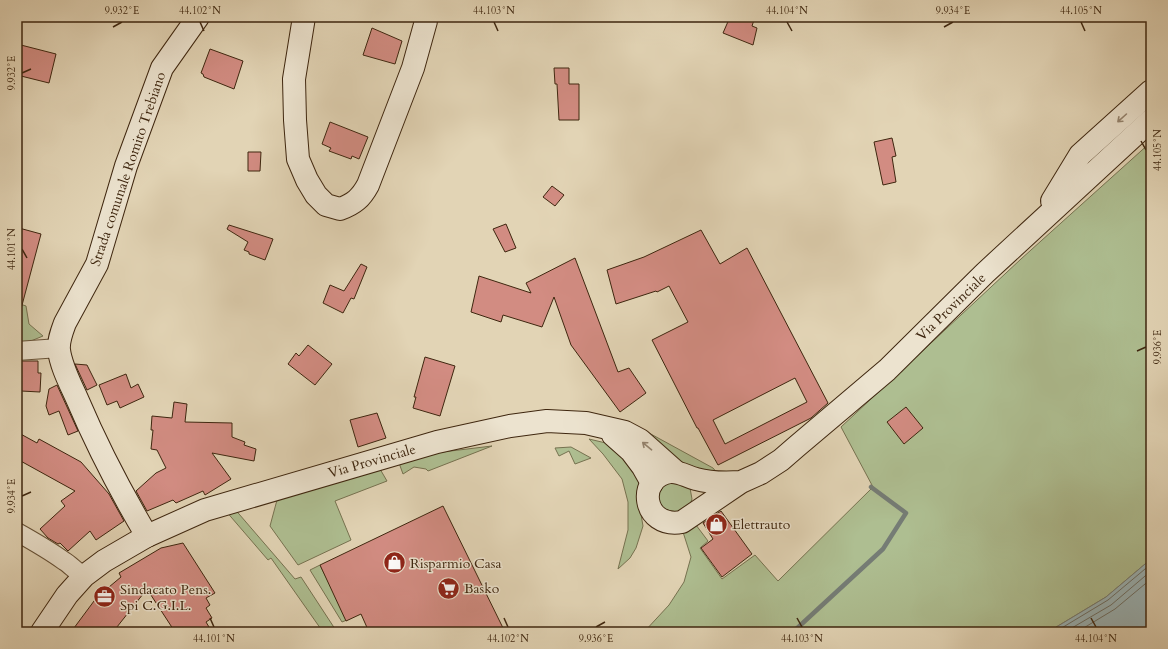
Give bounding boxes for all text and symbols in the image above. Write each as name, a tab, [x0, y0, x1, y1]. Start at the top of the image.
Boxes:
text: 9.932°E	[105, 4, 139, 18]
text: 44.102°N	[179, 4, 221, 18]
text: 44.103°N	[473, 4, 515, 18]
text: 44.104°N	[766, 4, 808, 18]
text: 9.934°E	[936, 4, 970, 18]
text: 44.105°N	[1060, 4, 1102, 18]
text: 9.932°E	[5, 56, 19, 90]
street label: Strada comunale Romito Trebiano	[86, 69, 170, 269]
one-way arrow	[1117, 113, 1127, 122]
text: 44.105°N	[1151, 129, 1165, 171]
text: 44.101°N	[5, 228, 19, 270]
street label: Via Provinciale	[912, 269, 990, 345]
text: 9.936°E	[1151, 330, 1165, 364]
street label: Via Provinciale	[326, 439, 418, 483]
one-way arrow	[642, 442, 653, 450]
text: 9.934°E	[5, 479, 19, 513]
shop icon: Elettrauto	[704, 511, 730, 537]
place label: Elettrauto	[732, 515, 791, 534]
shop icon: Risparmio Casa	[382, 550, 408, 576]
place label: Risparmio Casa	[410, 554, 502, 573]
supermarket icon: Basko	[436, 575, 462, 601]
place label: Basko	[464, 579, 500, 598]
place label: Sindacato Pens. Spi C.G.I.L.	[120, 580, 211, 615]
office icon: Sindacato Pens. Spi C.G.I.L.	[92, 584, 118, 610]
text: 44.101°N	[193, 632, 235, 646]
text: 44.102°N	[487, 632, 529, 646]
text: 9.936°E	[579, 632, 613, 646]
text: 44.103°N	[781, 632, 823, 646]
text: 44.104°N	[1075, 632, 1117, 646]

